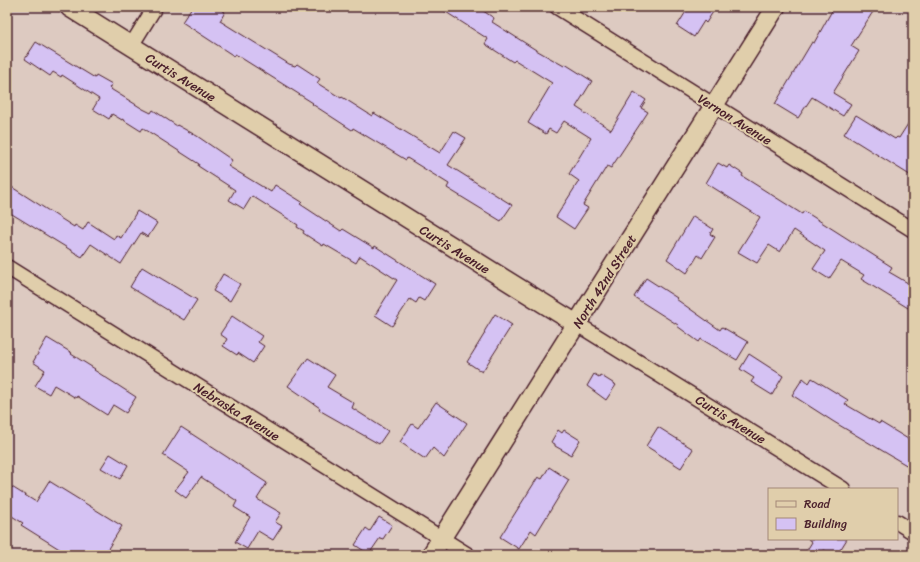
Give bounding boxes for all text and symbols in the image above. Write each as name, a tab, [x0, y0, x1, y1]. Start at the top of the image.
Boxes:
street label: Curtis Avenue	[141, 47, 221, 109]
street label: Vernon Avenue	[693, 87, 777, 152]
street label: Curtis Avenue	[415, 219, 495, 281]
street label: North 42nd Street	[566, 229, 643, 333]
street label: Nebraska Avenue	[189, 376, 285, 447]
street label: Curtis Avenue	[691, 389, 771, 451]
legend	[768, 488, 898, 540]
text: Road	[804, 493, 831, 515]
text: Building	[804, 513, 847, 535]

